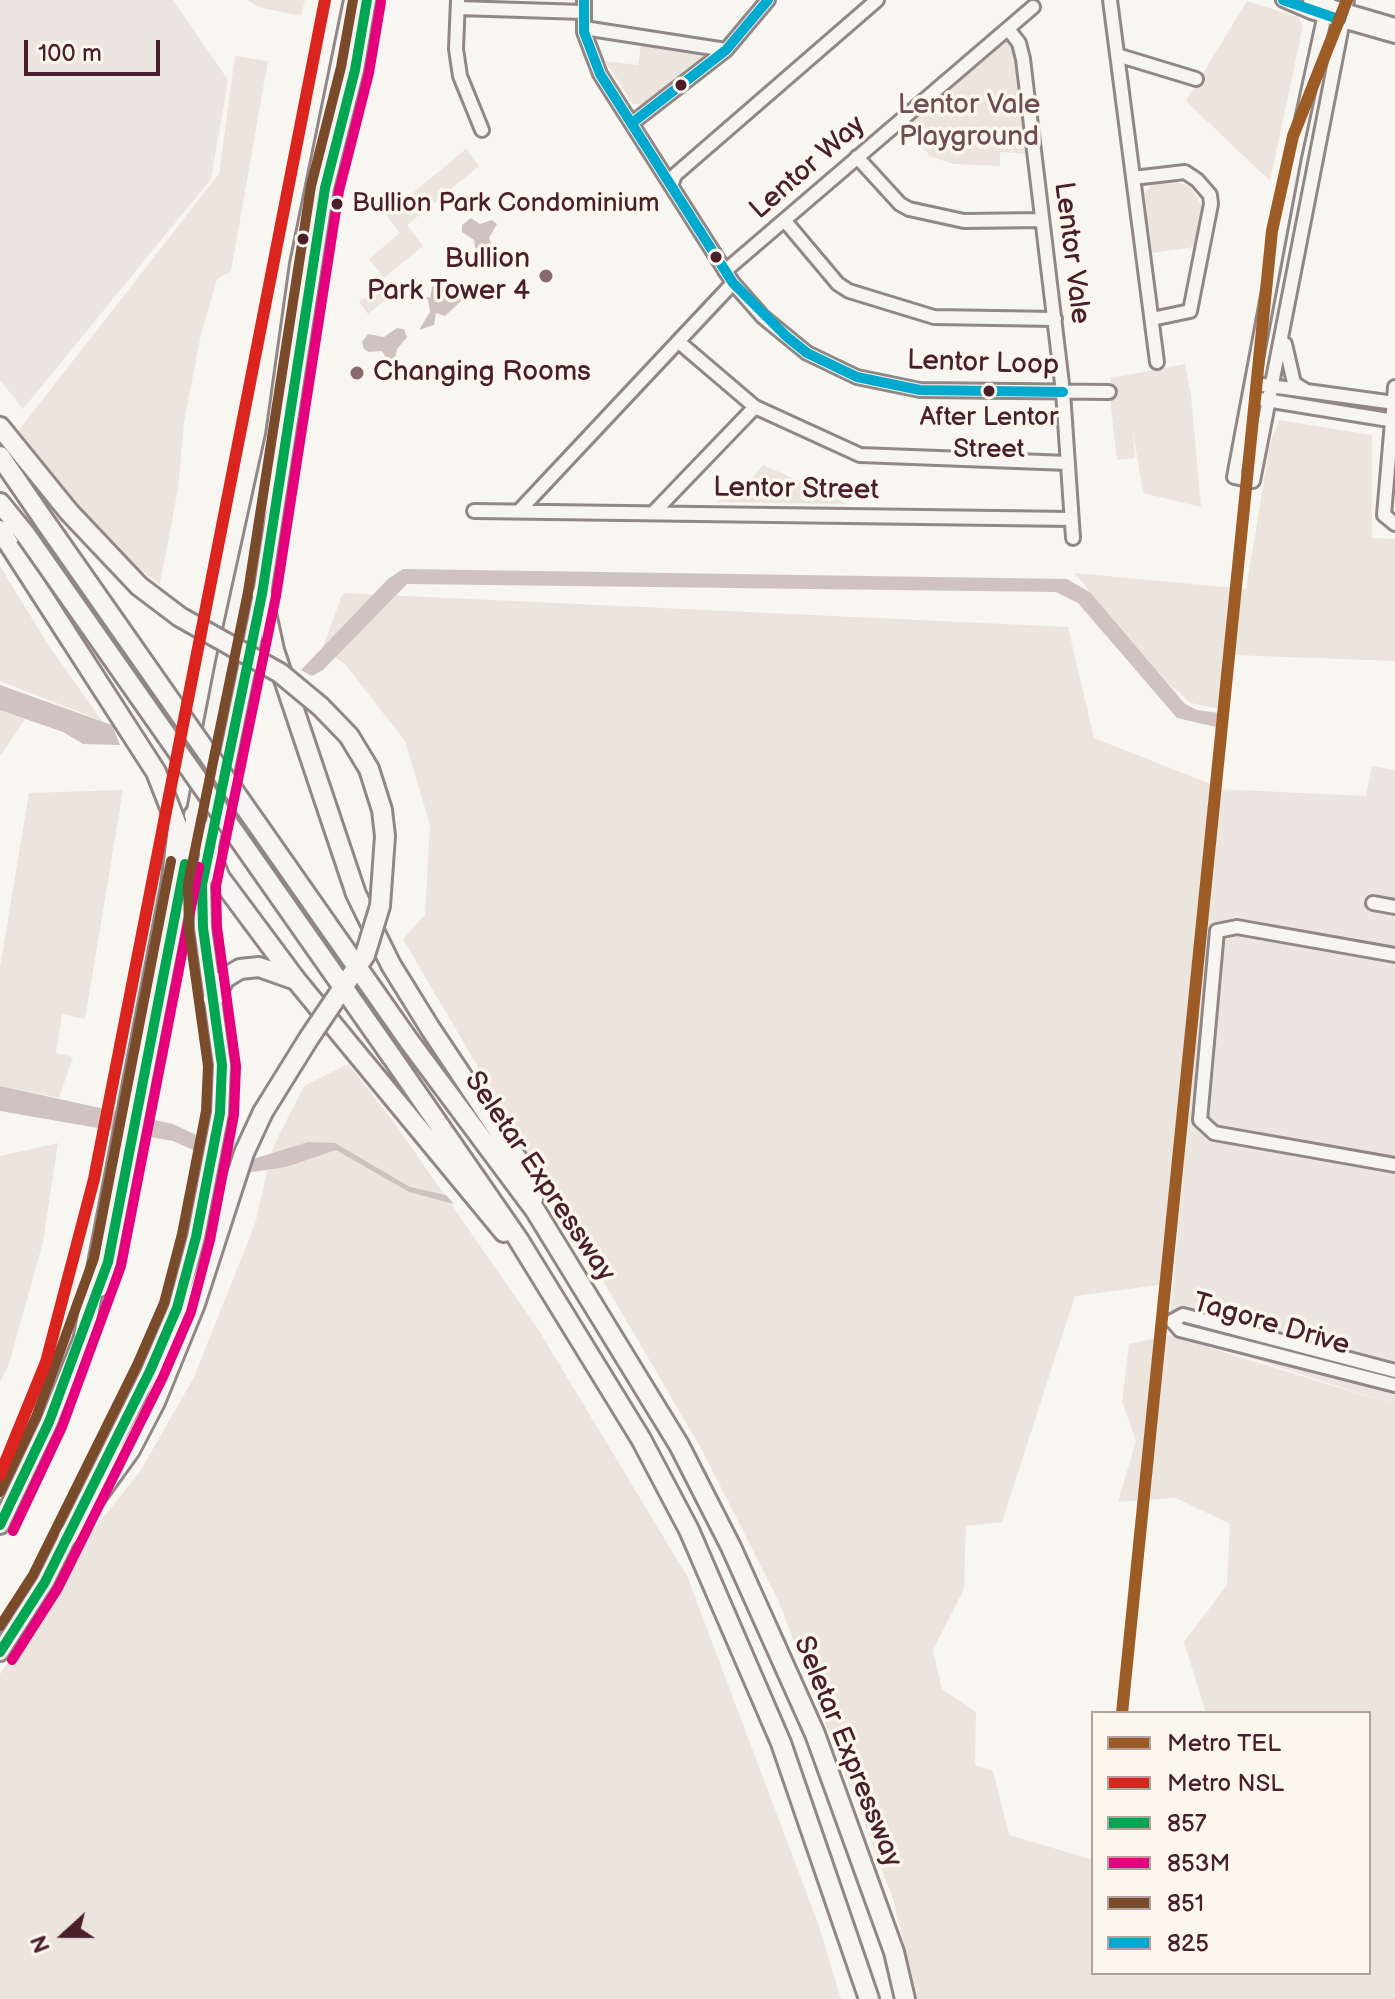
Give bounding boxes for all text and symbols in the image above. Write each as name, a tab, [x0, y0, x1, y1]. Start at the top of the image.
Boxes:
scale bar	[28, 24, 164, 74]
text: 100 m	[38, 39, 102, 68]
unlabelled marker	[673, 77, 689, 93]
park label: Lentor Vale Playground	[898, 89, 1040, 155]
street label: Lentor Way	[744, 109, 872, 227]
street label: Lentor Vale	[1046, 180, 1096, 326]
place label: Bullion Park Condominium	[352, 188, 660, 220]
marker: Bullion Park Condominium	[329, 196, 345, 212]
unlabelled marker	[295, 231, 311, 247]
place label: Bullion Park Tower 4	[367, 243, 530, 309]
unlabelled marker	[708, 249, 724, 265]
marker: Bullion Park Tower 4	[537, 267, 555, 285]
street label: Lentor Loop	[906, 345, 1060, 383]
place label: Changing Rooms	[373, 356, 591, 390]
marker: Changing Rooms	[348, 364, 366, 382]
marker: After Lentor Street	[981, 383, 997, 399]
place label: After Lentor Street	[920, 402, 1058, 464]
street label: Lentor Street	[713, 472, 879, 508]
street label: Seletar Expressway	[456, 1066, 622, 1288]
street label: Tagore Drive	[1189, 1287, 1353, 1363]
street label: Seletar Expressway	[785, 1632, 909, 1872]
legend	[1091, 1711, 1371, 1975]
text: Metro TEL	[1167, 1729, 1281, 1758]
text: Metro NSL	[1167, 1769, 1284, 1798]
text: 857	[1167, 1809, 1207, 1838]
text: 853M	[1167, 1849, 1230, 1878]
text: 851	[1167, 1889, 1204, 1918]
north arrow	[24, 1895, 104, 1975]
text: 825	[1167, 1929, 1209, 1958]
text: N	[26, 1931, 57, 1956]

